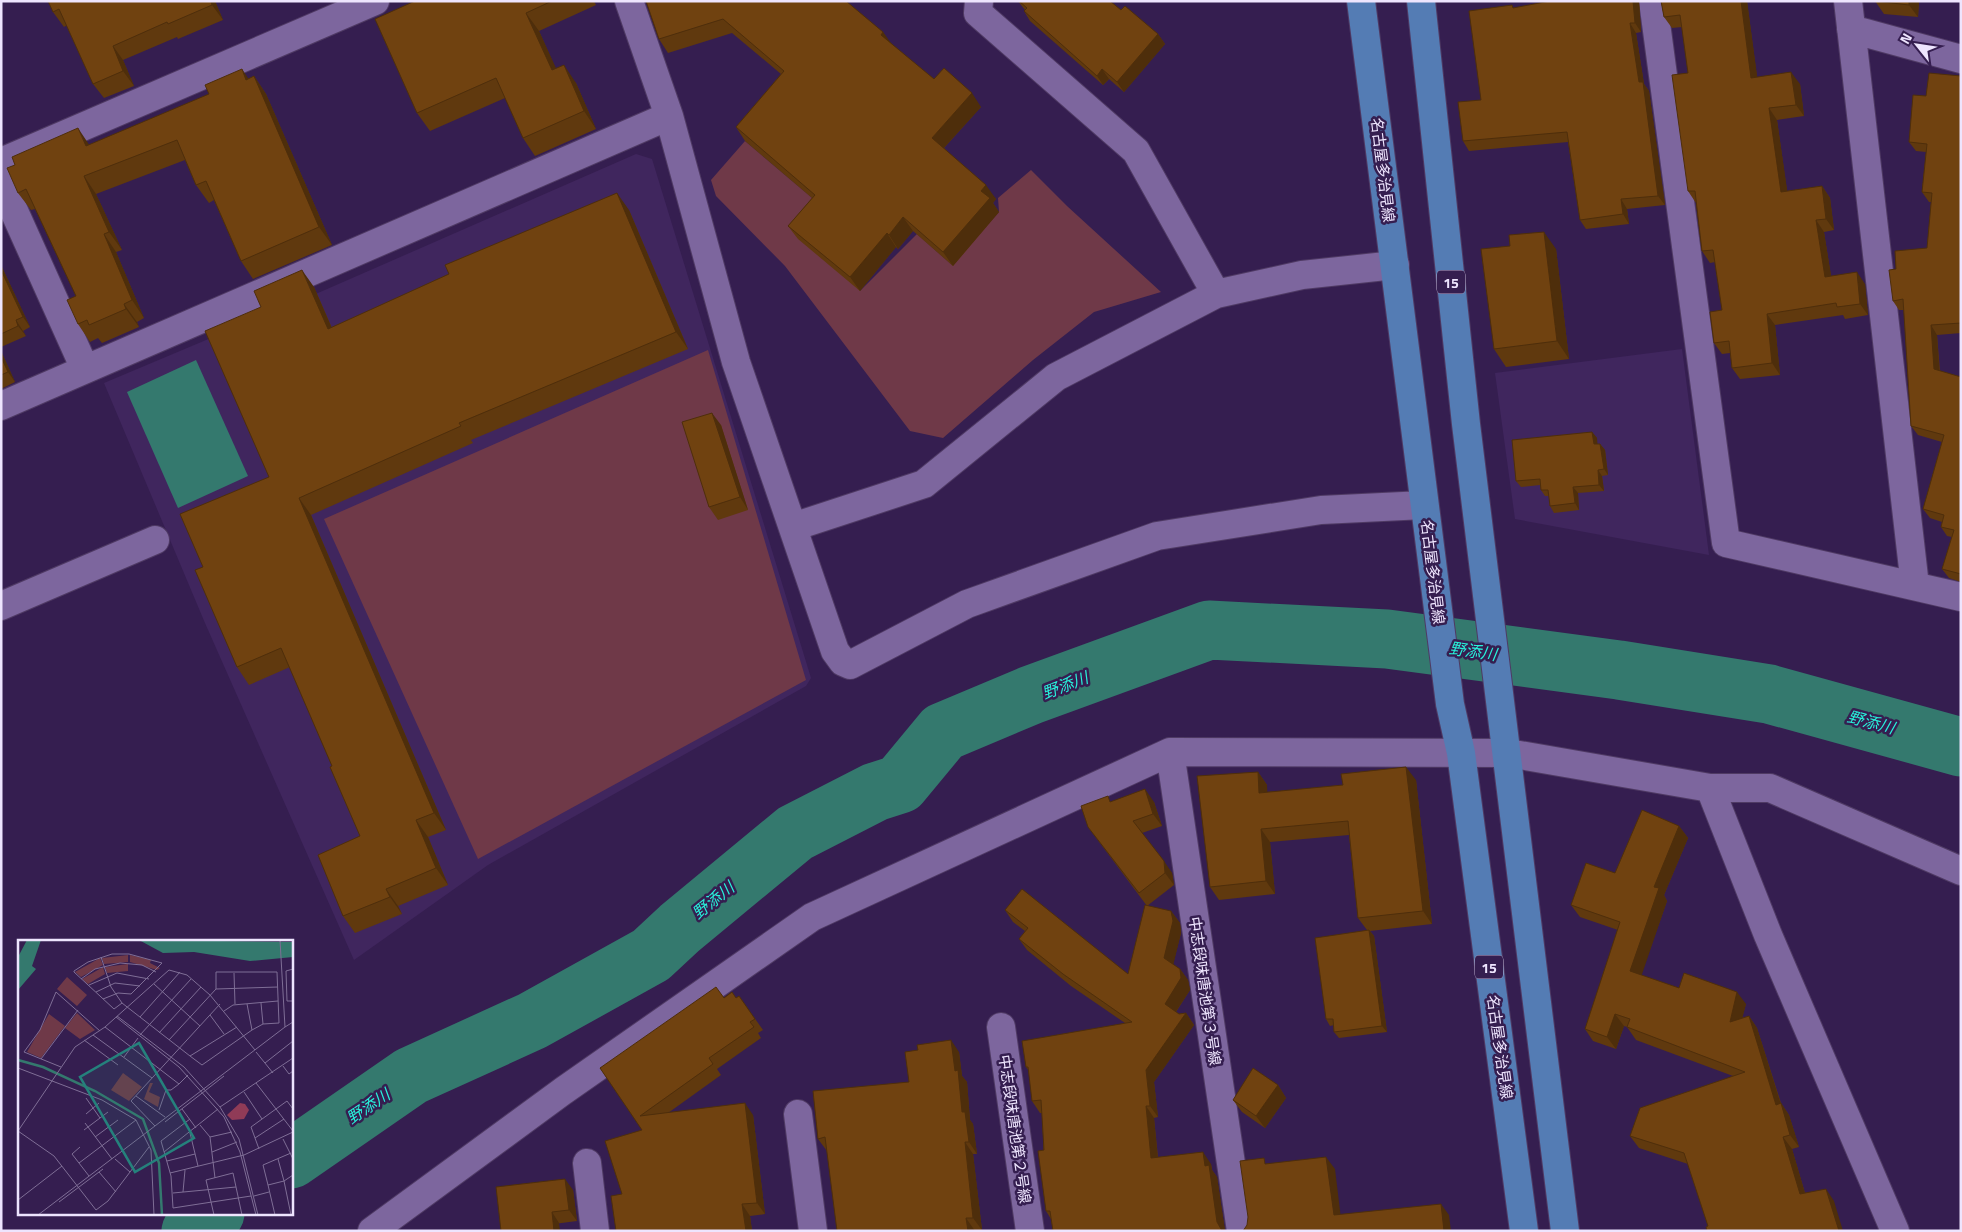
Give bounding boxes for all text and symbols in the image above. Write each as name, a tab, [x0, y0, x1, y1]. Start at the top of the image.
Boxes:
north arrow	[1892, 20, 1942, 70]
text: N	[1894, 29, 1917, 48]
street label: 名古屋多治見線	[1365, 116, 1401, 224]
road number: 15	[1437, 270, 1465, 294]
street label: 名古屋多治見線	[1415, 518, 1451, 626]
water label: 野添川	[1448, 636, 1500, 667]
water label: 野添川	[1038, 664, 1094, 705]
water label: 野添川	[1845, 704, 1899, 740]
water label: 野添川	[687, 874, 741, 924]
street label: 中志段味唐池第３号線	[1183, 915, 1227, 1067]
inset map	[18, 940, 292, 1214]
road number: 15	[1475, 956, 1503, 979]
street label: 名古屋多治見線	[1481, 993, 1519, 1101]
street label: 中志段味唐池第２号線	[993, 1053, 1037, 1205]
water label: 野添川	[341, 1082, 396, 1129]

